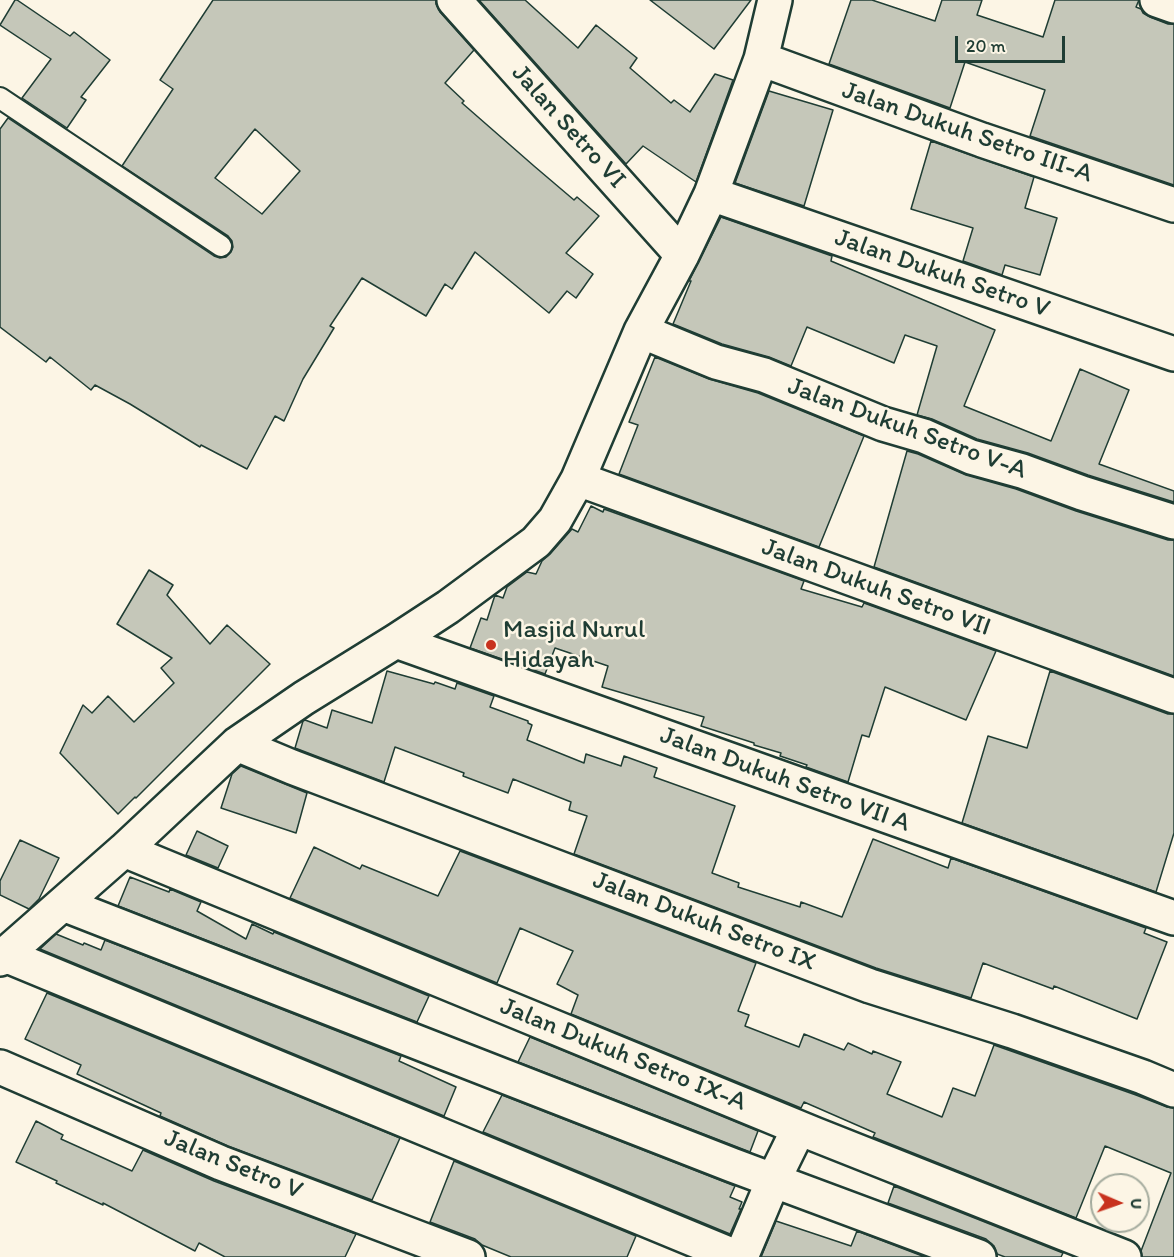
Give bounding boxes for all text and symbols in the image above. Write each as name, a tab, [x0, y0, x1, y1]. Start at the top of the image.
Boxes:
scale bar	[958, 24, 1068, 62]
text: 20 m	[966, 35, 1006, 57]
street label: Jalan Setro VI	[504, 59, 632, 195]
street label: Jalan Dukuh Setro III-A	[838, 75, 1096, 191]
street label: Jalan Dukuh Setro V	[831, 223, 1053, 325]
street label: Jalan Dukuh Setro V-A	[783, 371, 1031, 487]
street label: Jalan Dukuh Setro VII	[757, 532, 995, 644]
place label: Masjid Nurul Hidayah	[503, 614, 645, 676]
marker: Masjid Nurul Hidayah	[484, 638, 498, 652]
street label: Jalan Dukuh Setro VII A	[656, 720, 914, 840]
street label: Jalan Dukuh Setro IX	[588, 865, 820, 979]
street label: Jalan Dukuh Setro IX-A	[495, 991, 751, 1119]
street label: Jalan Setro V	[159, 1123, 307, 1207]
north arrow	[1090, 1173, 1150, 1233]
text: U	[1127, 1198, 1146, 1209]

